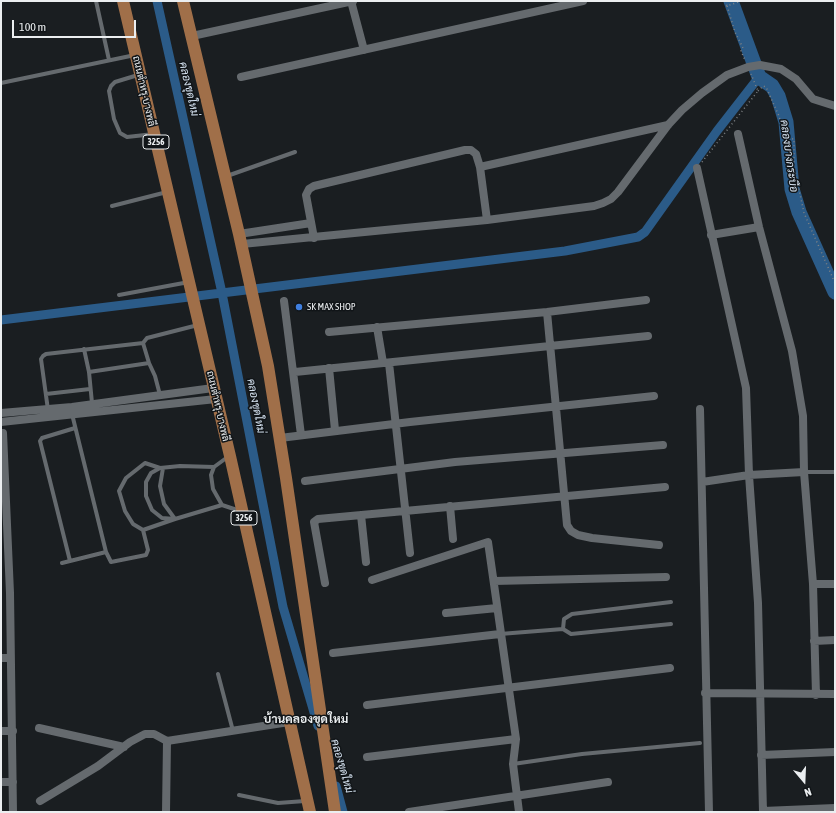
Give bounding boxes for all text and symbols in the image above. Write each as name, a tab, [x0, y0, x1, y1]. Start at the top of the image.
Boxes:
scale bar	[14, 12, 138, 38]
text: 100 m	[19, 20, 46, 34]
street label: ถนนตำหรุ-บางพลี	[130, 55, 158, 127]
water label: คลองขุดใหม่	[176, 60, 202, 118]
water label: คลองบางกระบือ	[777, 119, 801, 193]
road number: 3256	[143, 135, 169, 149]
place label: SK MAX SHOP	[307, 301, 356, 313]
marker: SK MAX SHOP	[294, 302, 304, 312]
street label: ถนนตำหรุ-บางพลี	[204, 370, 232, 442]
water label: คลองขุดใหม่	[244, 377, 268, 435]
road number: 3256	[231, 511, 257, 525]
district label: บ้านคลองขุดใหม่	[264, 712, 348, 726]
water label: คลองขุดใหม่	[328, 737, 356, 795]
north arrow	[784, 761, 824, 801]
text: N	[803, 786, 813, 799]

